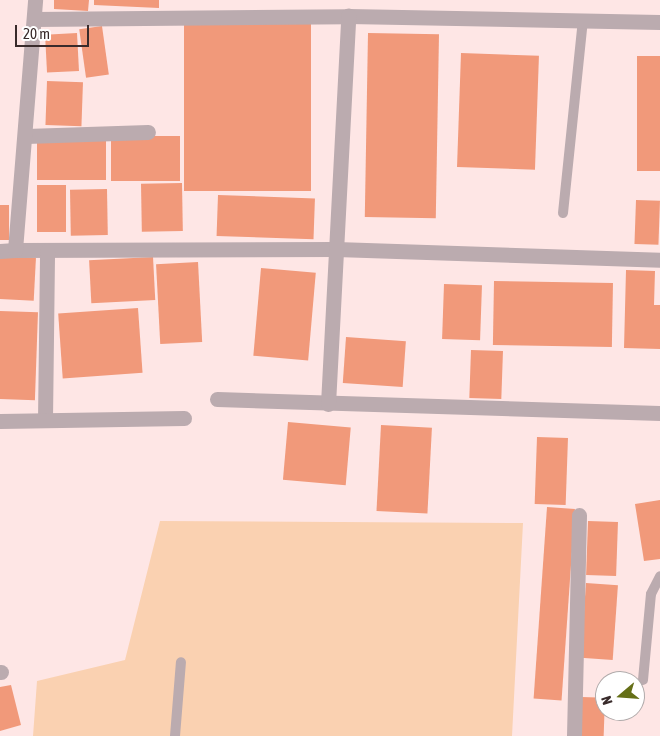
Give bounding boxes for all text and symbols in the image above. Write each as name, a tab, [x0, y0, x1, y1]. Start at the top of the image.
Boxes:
scale bar	[18, 15, 91, 47]
text: 20 m	[23, 25, 50, 42]
north arrow	[595, 671, 645, 721]
text: N	[598, 694, 616, 707]

